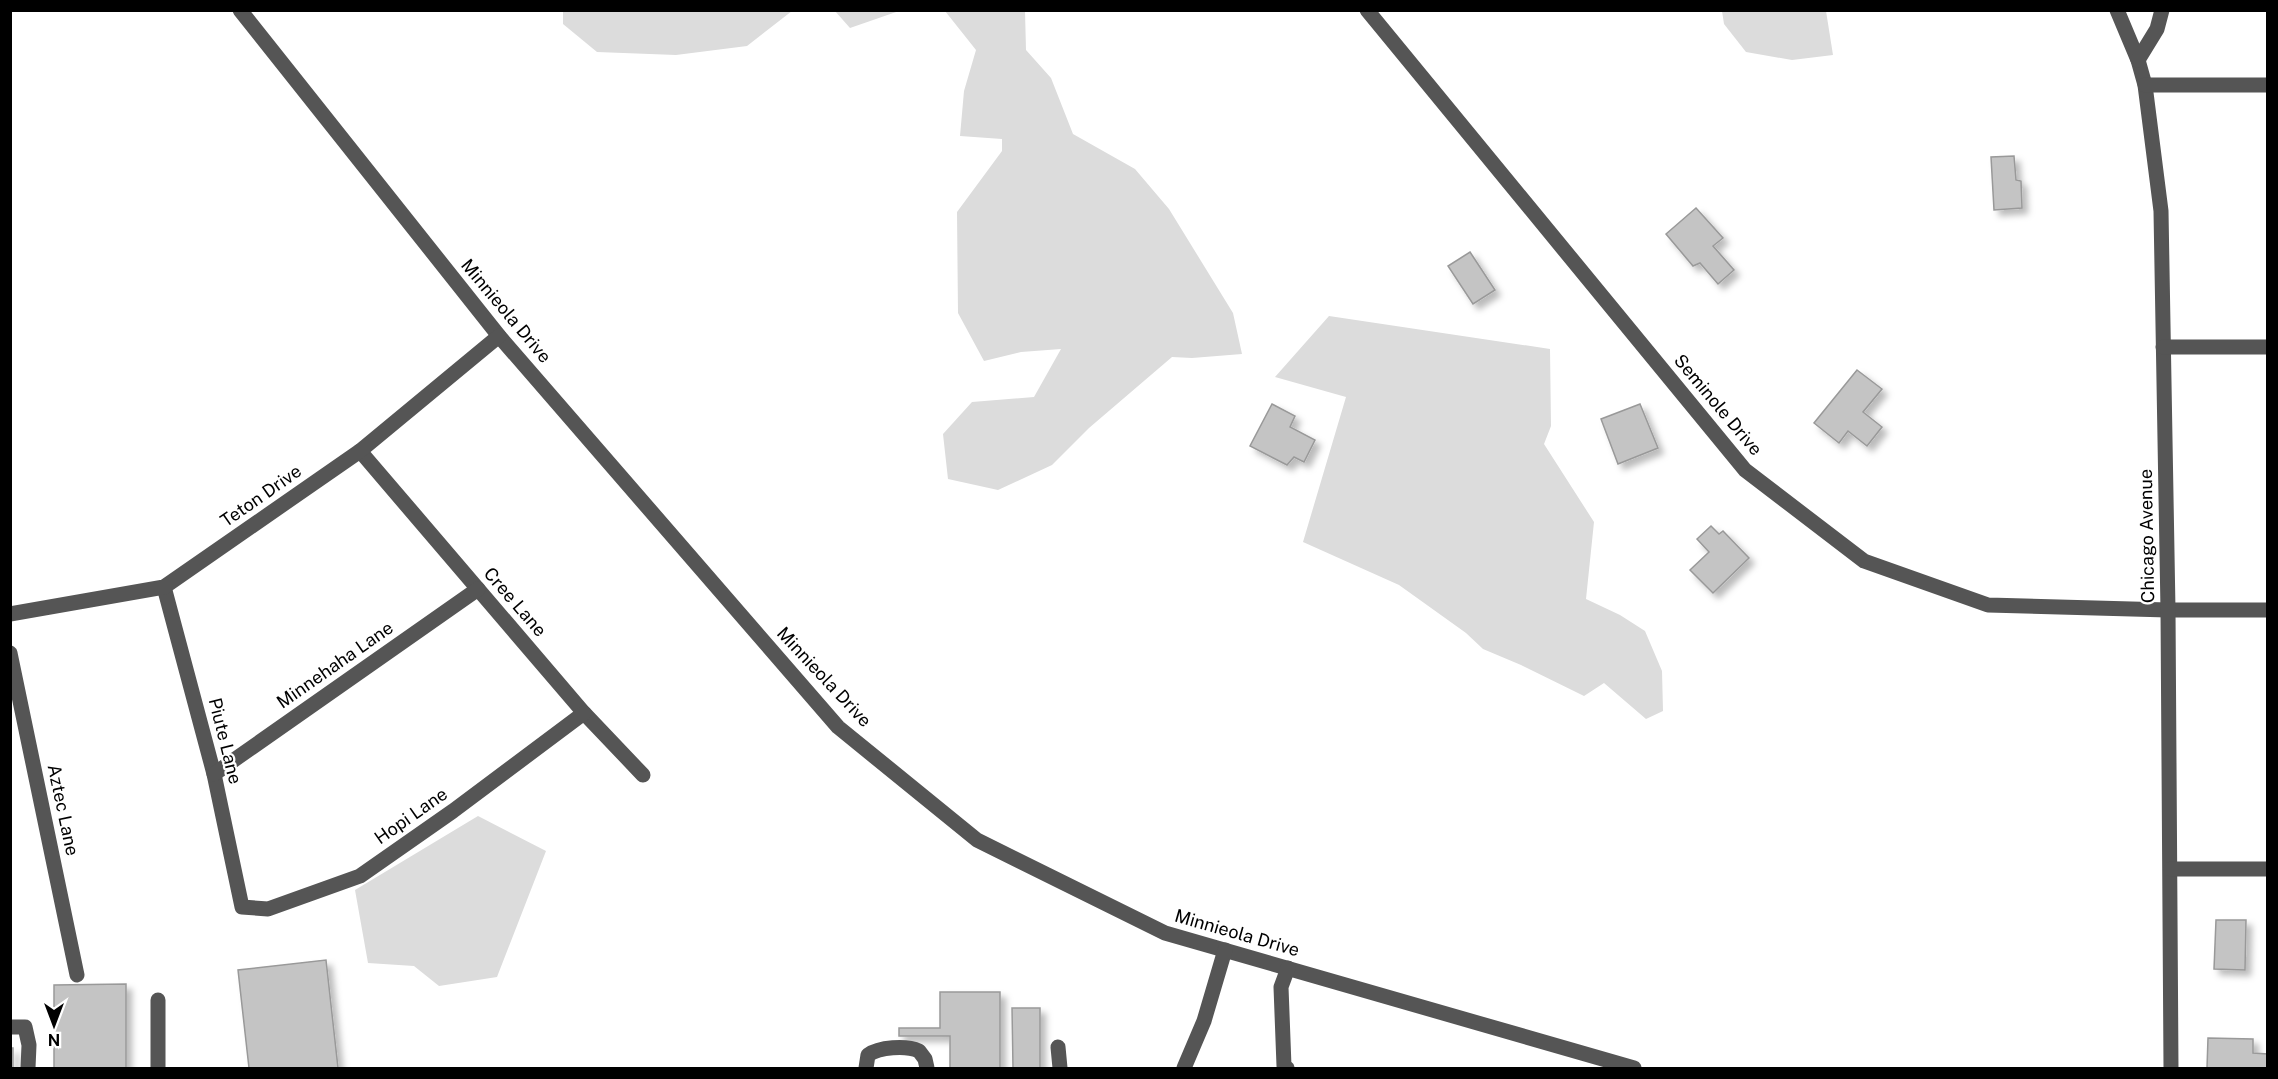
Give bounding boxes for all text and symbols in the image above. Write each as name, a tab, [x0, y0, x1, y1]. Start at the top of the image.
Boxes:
street label: Minnieola Drive	[457, 255, 556, 367]
street label: Seminole Drive	[1670, 350, 1767, 459]
street label: Teton Drive	[216, 460, 305, 531]
street label: Chicago Avenue	[2135, 469, 2158, 603]
street label: Cree Lane	[480, 563, 551, 640]
street label: Minnehaha Lane	[273, 617, 397, 713]
street label: Minnieola Drive	[773, 622, 876, 731]
street label: Piute Lane	[205, 696, 246, 786]
street label: Aztec Lane	[44, 762, 83, 858]
street label: Hopi Lane	[370, 783, 451, 848]
street label: Minnieola Drive	[1172, 905, 1302, 960]
north arrow	[24, 995, 84, 1055]
text: N	[48, 1030, 60, 1049]

